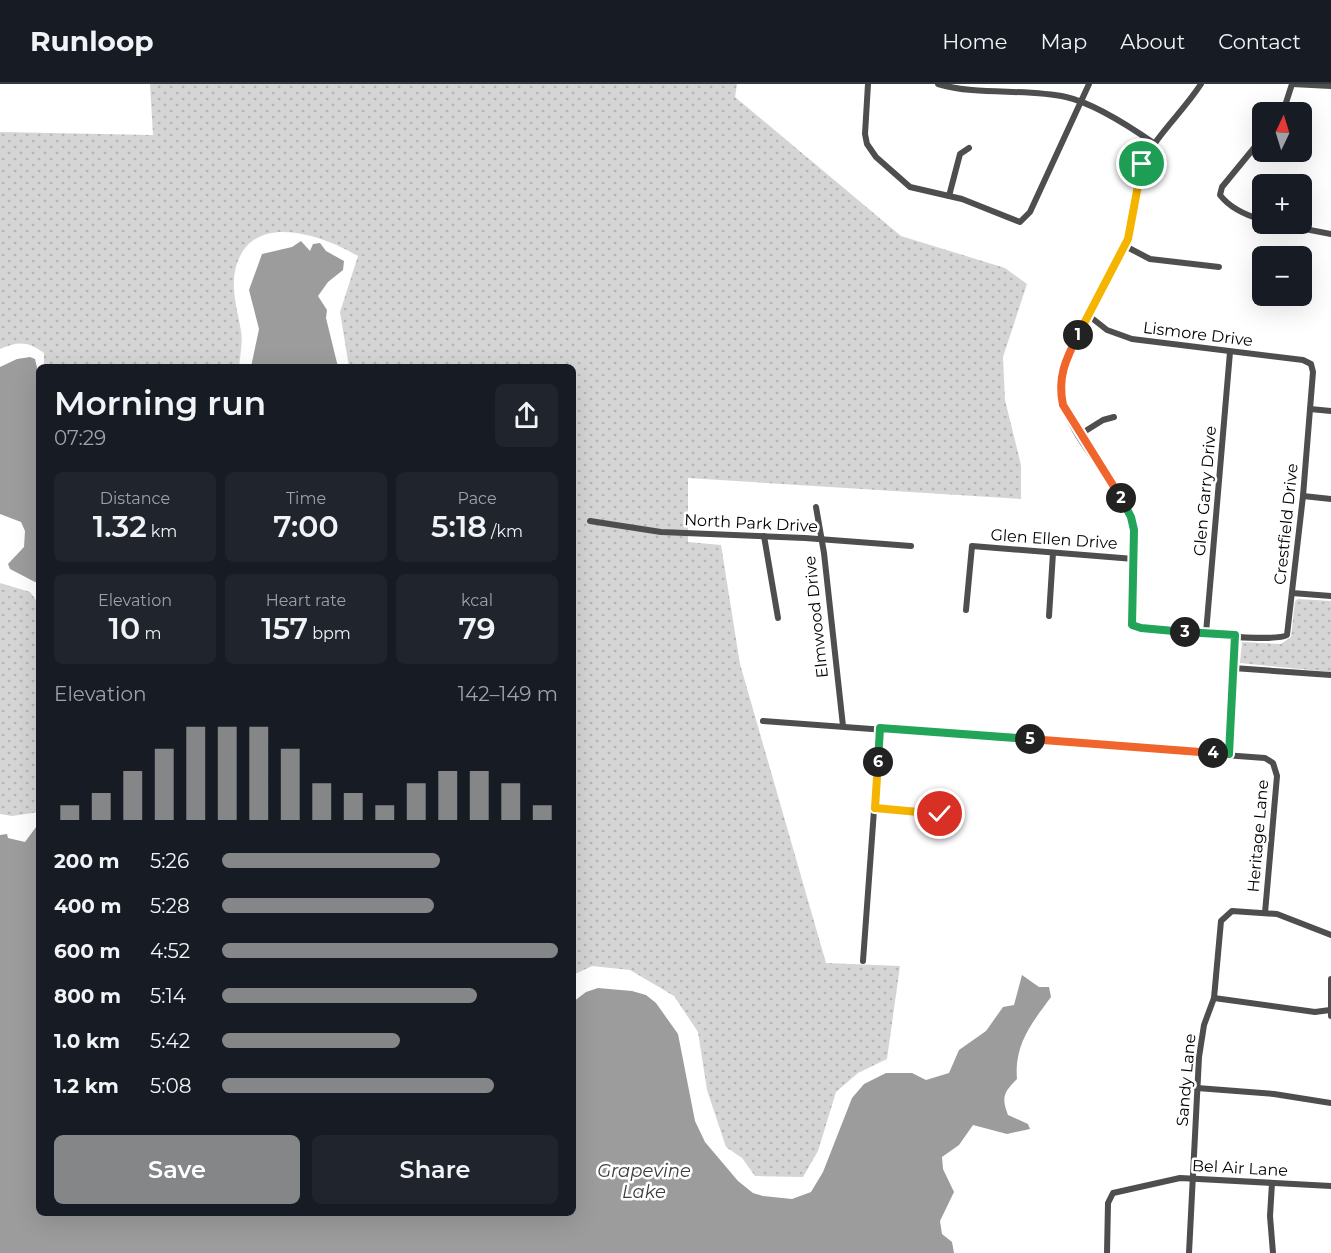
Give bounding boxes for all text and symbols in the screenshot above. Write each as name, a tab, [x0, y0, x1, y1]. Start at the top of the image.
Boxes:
text: Runloop	[30, 24, 154, 58]
text: Home	[942, 29, 1007, 54]
text: Map	[1040, 29, 1087, 54]
text: About	[1120, 29, 1185, 54]
text: Contact	[1218, 29, 1301, 54]
north arrow	[1252, 102, 1312, 162]
map controls	[1252, 102, 1312, 306]
pin	[1116, 138, 1167, 189]
icon: arrive	[1125, 147, 1158, 180]
button: +	[1252, 174, 1312, 234]
button: −	[1252, 246, 1312, 306]
street label: Lismore Drive	[1142, 318, 1254, 350]
pin: 1	[1063, 320, 1093, 350]
text: 1	[1075, 325, 1081, 344]
text: Morning run	[54, 383, 266, 423]
button: share	[495, 384, 558, 447]
street label: Glen Garry Drive	[1190, 425, 1220, 557]
text: 07:29	[54, 426, 106, 450]
street label: Crestfield Drive	[1270, 462, 1302, 586]
pin: 2	[1106, 483, 1136, 513]
text: 2	[1116, 488, 1126, 507]
text: Distance	[100, 489, 170, 508]
text: Time	[286, 489, 326, 508]
text: Pace	[457, 489, 497, 508]
text: 1.32	[93, 508, 147, 545]
text: 7:00	[273, 508, 339, 545]
text: 5:18	[431, 508, 487, 545]
street label: North Park Drive	[684, 510, 818, 536]
text: km	[147, 522, 177, 541]
text: /km	[487, 522, 523, 541]
street label: Glen Ellen Drive	[990, 525, 1118, 553]
street label: Elmwood Drive	[800, 555, 832, 679]
text: Elevation	[98, 591, 172, 610]
text: Heart rate	[266, 591, 346, 610]
text: kcal	[461, 591, 493, 610]
text: 10	[109, 610, 140, 647]
text: 157	[261, 610, 308, 647]
text: 79	[458, 610, 496, 647]
pin: 3	[1170, 617, 1200, 647]
text: 3	[1180, 622, 1190, 641]
text: m	[140, 624, 161, 643]
text: bpm	[308, 624, 351, 643]
text: Elevation	[54, 682, 146, 706]
text: 142–149 m	[458, 682, 558, 706]
pin: 5	[1015, 724, 1045, 754]
text: 5	[1025, 729, 1035, 748]
pin: 4	[1198, 738, 1228, 768]
text: 4	[1207, 743, 1219, 762]
pin: 6	[863, 747, 893, 777]
text: 6	[873, 752, 883, 771]
street label: Heritage Lane	[1244, 779, 1272, 893]
pin	[914, 788, 965, 839]
icon: check	[923, 797, 956, 830]
text: 200 m	[54, 849, 120, 873]
text: 5:26	[150, 849, 189, 873]
text: 400 m	[54, 894, 122, 918]
text: 5:28	[150, 894, 190, 918]
text: 600 m	[54, 939, 121, 963]
text: 4:52	[150, 939, 190, 963]
text: 800 m	[54, 984, 121, 1008]
text: 5:14	[150, 984, 186, 1008]
text: 1.0 km	[54, 1029, 120, 1053]
text: 5:42	[150, 1029, 190, 1053]
street label: Sandy Lane	[1172, 1033, 1200, 1127]
text: 1.2 km	[54, 1074, 119, 1098]
text: 5:08	[150, 1074, 192, 1098]
button: Save	[54, 1135, 300, 1204]
button: Share	[312, 1135, 558, 1204]
street label: Bel Air Lane	[1192, 1156, 1288, 1180]
water label: Grapevine Lake	[597, 1160, 691, 1203]

